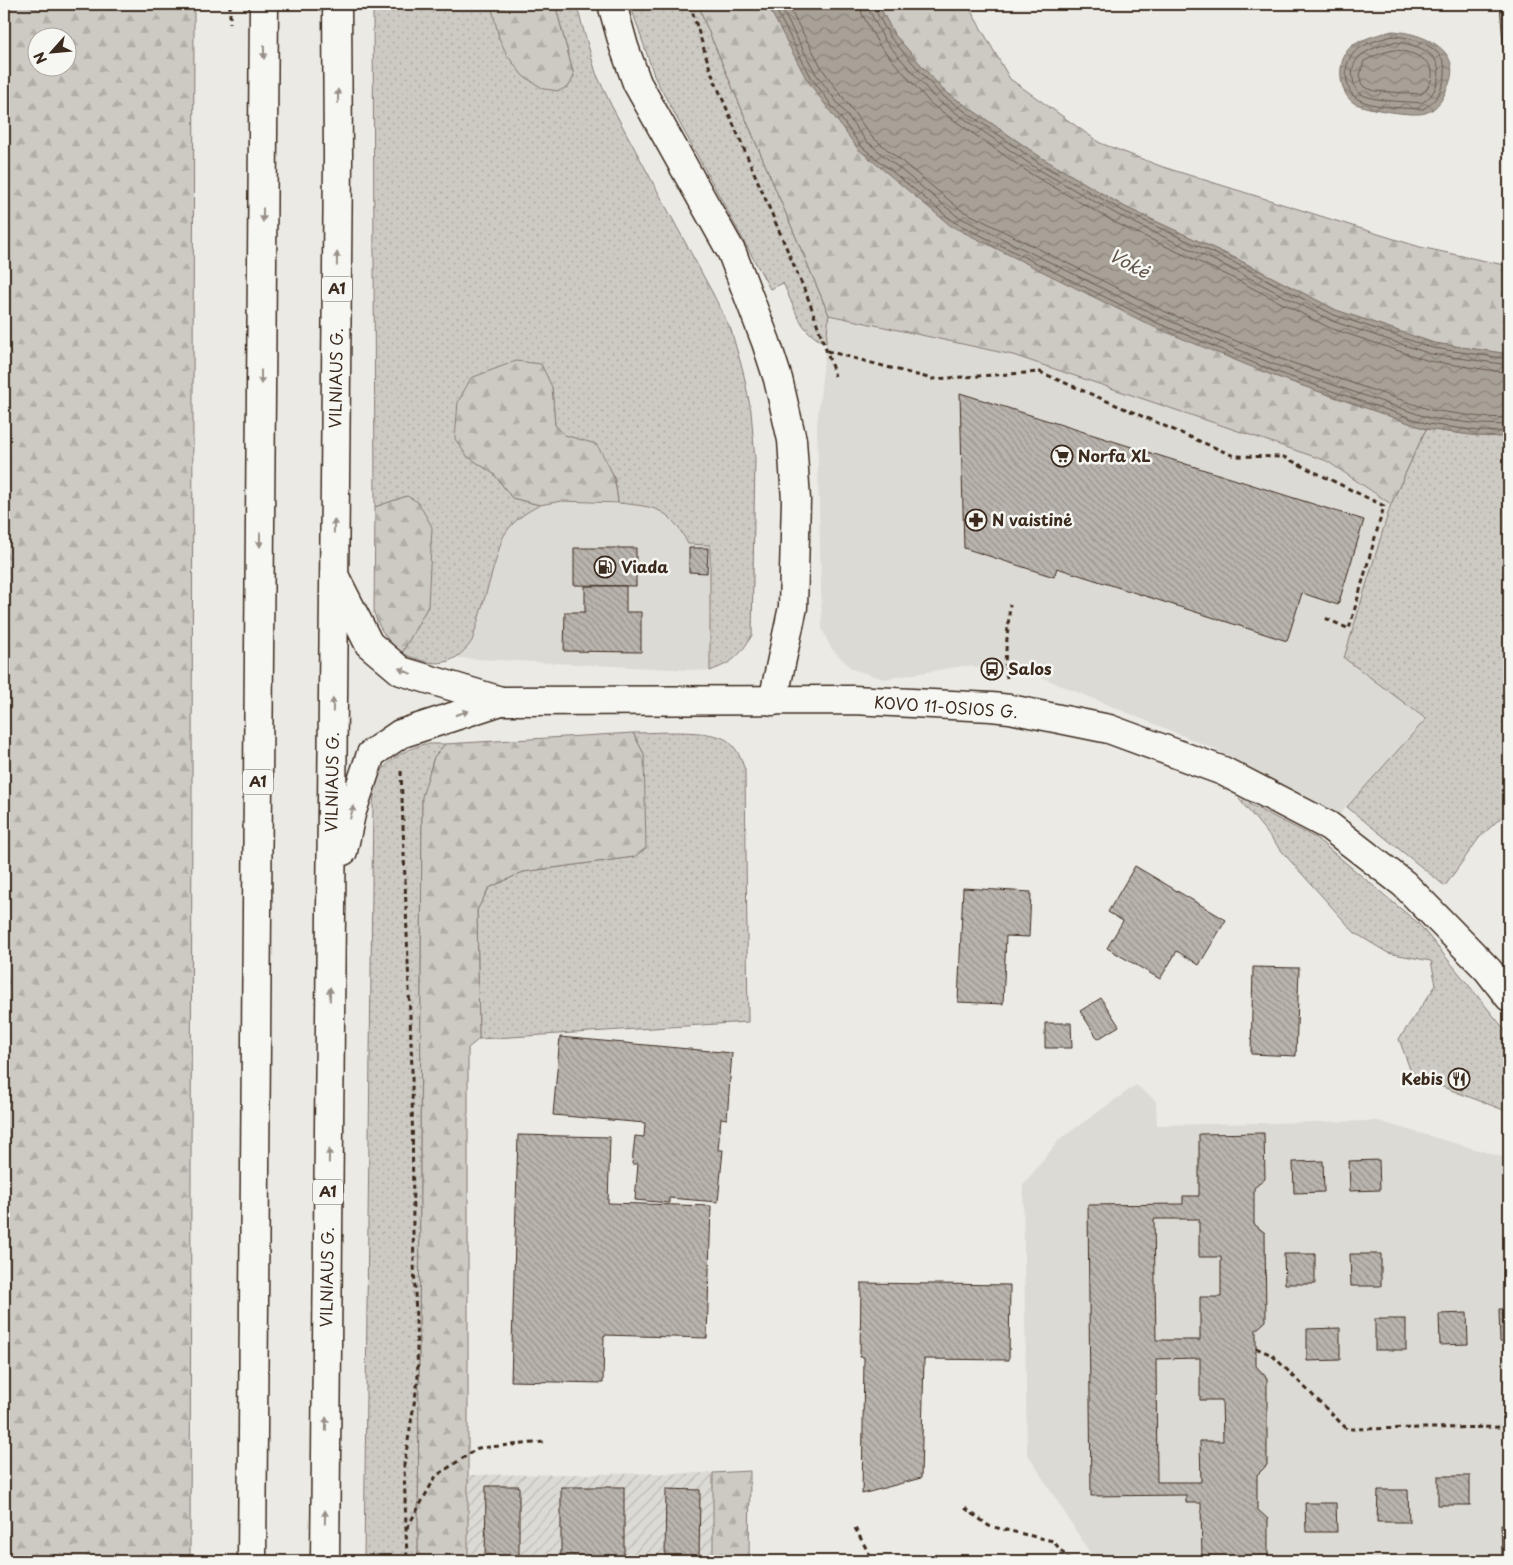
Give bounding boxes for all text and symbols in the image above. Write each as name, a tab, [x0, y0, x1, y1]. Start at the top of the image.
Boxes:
north arrow	[28, 28, 78, 78]
one-way arrow	[260, 45, 268, 61]
text: N	[28, 48, 52, 68]
one-way arrow	[334, 88, 342, 104]
one-way arrow	[259, 207, 267, 223]
water label: Vokė	[1105, 241, 1156, 285]
one-way arrow	[333, 250, 341, 266]
road number: A1	[322, 276, 352, 302]
street label: VILNIAUS G.	[322, 328, 348, 428]
one-way arrow	[257, 370, 265, 386]
place label: Norfa XL	[1078, 443, 1151, 467]
supermarket icon: Norfa XL	[1050, 444, 1074, 468]
place label: N vaistinė	[992, 507, 1072, 531]
pharmacy icon: N vaistinė	[964, 508, 988, 532]
one-way arrow	[330, 518, 338, 534]
one-way arrow	[256, 532, 264, 548]
place label: Viada	[621, 554, 668, 578]
fuel station icon: Viada	[593, 555, 617, 579]
place label: Salos	[1008, 656, 1052, 680]
bus stop icon: Salos	[980, 657, 1004, 681]
one-way arrow	[397, 667, 412, 676]
street label: KOVO 11-OSIOS G.	[873, 689, 1019, 723]
one-way arrow	[329, 697, 337, 713]
one-way arrow	[455, 709, 470, 717]
street label: VILNIAUS G.	[318, 732, 344, 832]
road number: A1	[243, 770, 273, 794]
one-way arrow	[348, 805, 356, 820]
one-way arrow	[326, 986, 334, 1002]
place label: Kebis	[1401, 1066, 1443, 1090]
restaurant icon: Kebis	[1447, 1067, 1471, 1091]
one-way arrow	[325, 1148, 333, 1164]
road number: A1	[313, 1180, 343, 1204]
street label: VILNIAUS G.	[313, 1227, 339, 1327]
one-way arrow	[322, 1416, 330, 1432]
one-way arrow	[321, 1509, 329, 1525]

